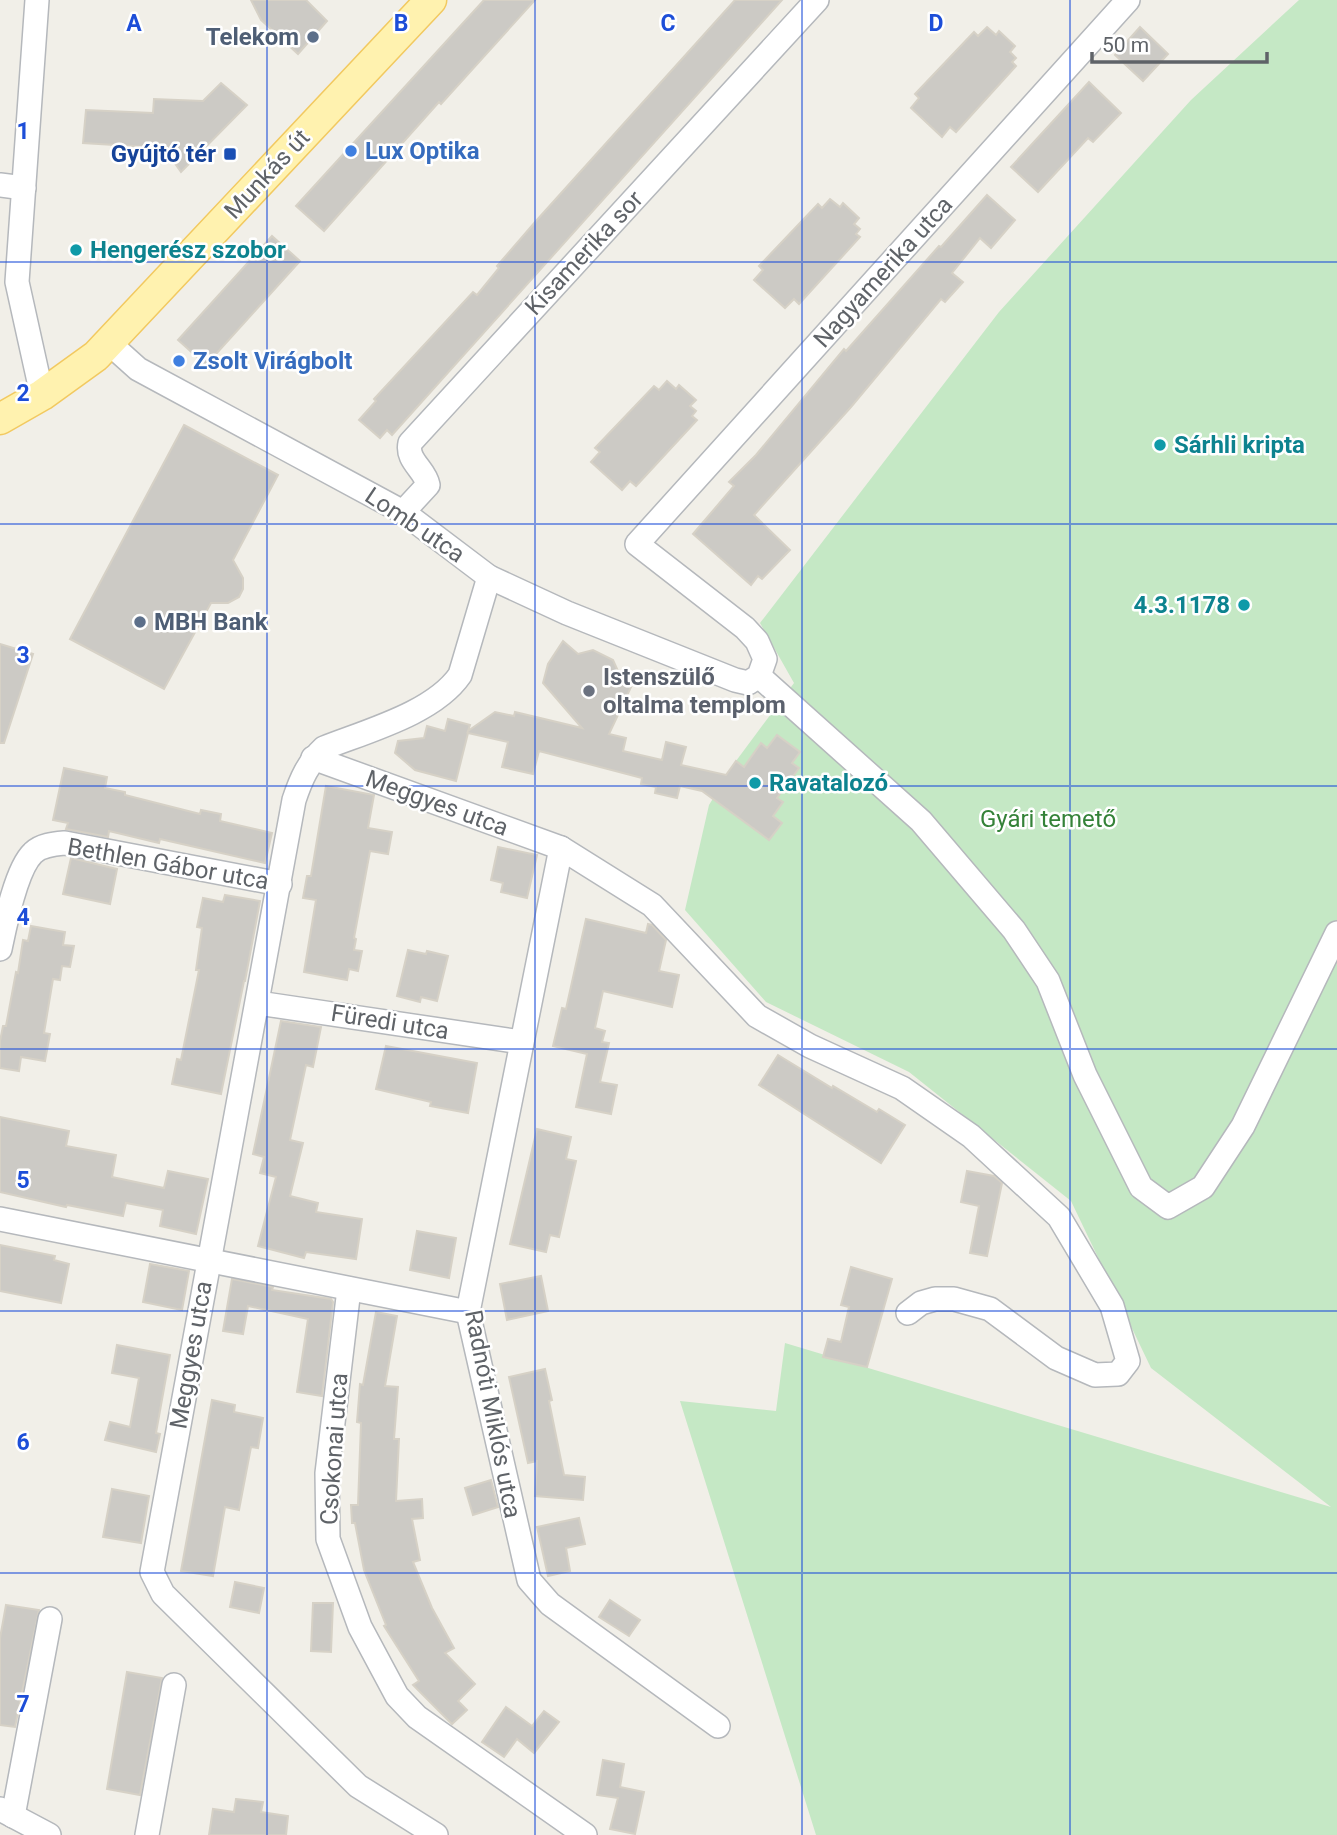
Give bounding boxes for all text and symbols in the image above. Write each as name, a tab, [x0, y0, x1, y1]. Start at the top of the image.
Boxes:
text: A	[126, 10, 142, 37]
text: B	[394, 10, 408, 37]
text: C	[660, 10, 676, 37]
text: D	[929, 10, 943, 37]
scale bar	[1092, 21, 1267, 65]
place label: Telekom	[206, 23, 299, 51]
marker: Telekom	[305, 29, 321, 45]
text: 50 m	[1102, 33, 1149, 57]
text: 1	[16, 118, 30, 145]
street label: Munkás út	[219, 123, 316, 225]
place label: Lux Optika	[365, 137, 480, 165]
place label: Gyújtó tér	[111, 140, 216, 168]
marker: Lux Optika	[343, 143, 359, 159]
marker: Gyújtó tér	[222, 146, 238, 162]
street label: Kisamerika sor	[519, 185, 649, 321]
street label: Nagyamerika utca	[808, 191, 958, 353]
place label: Hengerész szobor	[90, 236, 286, 264]
marker: Hengerész szobor	[68, 242, 84, 258]
place label: Zsolt Virágbolt	[193, 347, 352, 375]
marker: Zsolt Virágbolt	[171, 353, 187, 369]
text: 2	[16, 380, 30, 407]
place label: Sárhli kripta	[1174, 431, 1305, 459]
marker: Sárhli kripta	[1152, 437, 1168, 453]
street label: Lomb utca	[360, 482, 470, 568]
place label: 4.3.1178	[1133, 591, 1230, 619]
marker: 4.3.1178	[1236, 597, 1252, 613]
place label: MBH Bank	[154, 608, 269, 636]
marker: MBH Bank	[132, 614, 148, 630]
text: 3	[16, 642, 30, 669]
place label: Istenszülő oltalma templom	[603, 663, 786, 719]
marker: Istenszülő oltalma templom	[581, 683, 597, 699]
street label: Meggyes utca	[362, 764, 512, 842]
place label: Ravatalozó	[769, 769, 888, 797]
marker: Ravatalozó	[747, 775, 763, 791]
park label: Gyári temető	[980, 805, 1116, 833]
street label: Bethlen Gábor utca	[65, 833, 271, 895]
text: 4	[16, 904, 30, 931]
street label: Füredi utca	[329, 999, 451, 1045]
text: 5	[16, 1167, 30, 1194]
street label: Meggyes utca	[164, 1279, 218, 1431]
street label: Radnóti Miklós utca	[459, 1308, 527, 1520]
street label: Csokonai utca	[315, 1372, 353, 1526]
text: 6	[16, 1429, 30, 1456]
text: 7	[16, 1691, 30, 1718]

